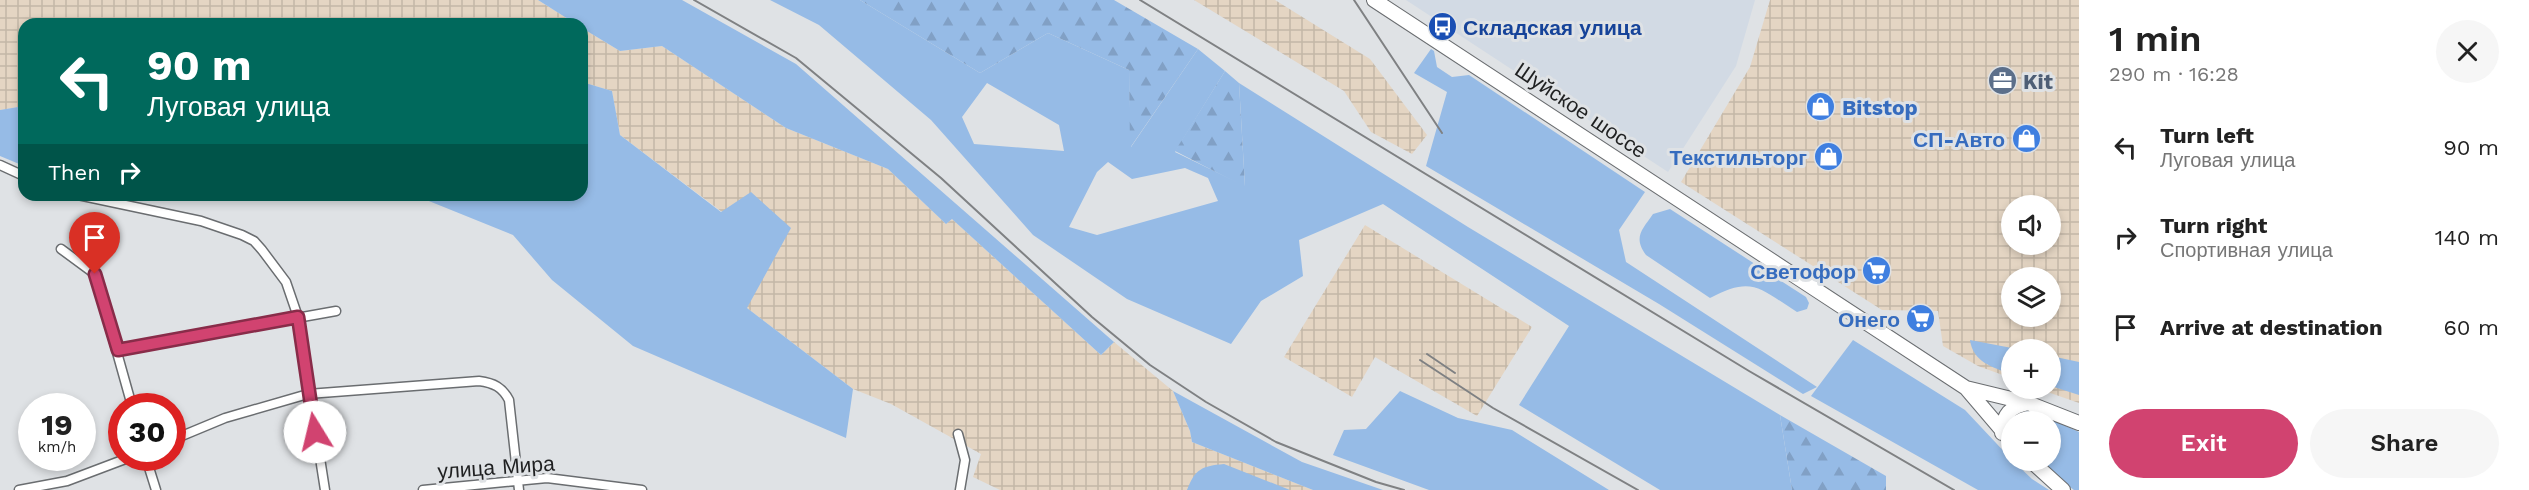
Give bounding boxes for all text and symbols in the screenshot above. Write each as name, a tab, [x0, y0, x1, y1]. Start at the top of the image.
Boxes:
bus stop icon: Складская улица	[1426, 11, 1458, 43]
place label: Складская улица	[1463, 15, 1642, 40]
text: 1 min	[2109, 18, 2201, 60]
button: close	[2436, 20, 2499, 83]
text: 90 m	[147, 41, 251, 90]
icon: left	[48, 42, 126, 120]
street label: Шуйское шоссе	[1511, 57, 1651, 163]
text: 290 m · 16:28	[2109, 62, 2239, 86]
office icon: Kit	[1986, 65, 2018, 97]
place label: Kit	[2023, 69, 2053, 94]
text: Луговая улица	[147, 91, 330, 123]
shop icon: Bitstop	[1805, 91, 1837, 123]
place label: Bitstop	[1842, 95, 1918, 120]
shop icon: СП-Авто	[2010, 123, 2042, 155]
text: Turn left	[2160, 123, 2254, 148]
place label: СП-Авто	[1913, 127, 2005, 152]
icon: left	[2109, 131, 2142, 164]
text: 90 m	[2443, 135, 2499, 160]
shop icon: Текстильторг	[1812, 141, 1844, 173]
place label: Текстильторг	[1670, 145, 1807, 170]
text: Луговая улица	[2160, 148, 2295, 172]
icon: right	[113, 156, 146, 189]
text: Then	[48, 160, 101, 185]
map controls	[2001, 195, 2061, 471]
button: sound	[2001, 195, 2061, 255]
pin	[69, 212, 120, 274]
text: Turn right	[2160, 213, 2267, 238]
icon: arrive	[78, 221, 111, 254]
icon: right	[2109, 221, 2142, 254]
text: 140 m	[2435, 225, 2499, 250]
text: Спортивная улица	[2160, 238, 2333, 262]
supermarket icon: Светофор	[1861, 255, 1893, 287]
place label: Светофор	[1750, 259, 1856, 284]
button: layers	[2001, 267, 2061, 327]
supermarket icon: Онего	[1905, 303, 1937, 335]
place label: Онего	[1838, 307, 1900, 332]
icon: arrive	[2109, 311, 2142, 344]
text: Arrive at destination	[2160, 315, 2383, 340]
text: 60 m	[2443, 315, 2499, 340]
button: +	[2001, 339, 2061, 399]
speed limit sign: 30	[108, 393, 186, 471]
position arrow	[283, 400, 347, 464]
text: 19	[41, 407, 73, 442]
button: Exit	[2109, 409, 2298, 478]
button: Share	[2310, 409, 2499, 478]
button: −	[2001, 411, 2061, 471]
text: km/h	[38, 438, 76, 456]
street label: улица Мира	[437, 450, 556, 484]

